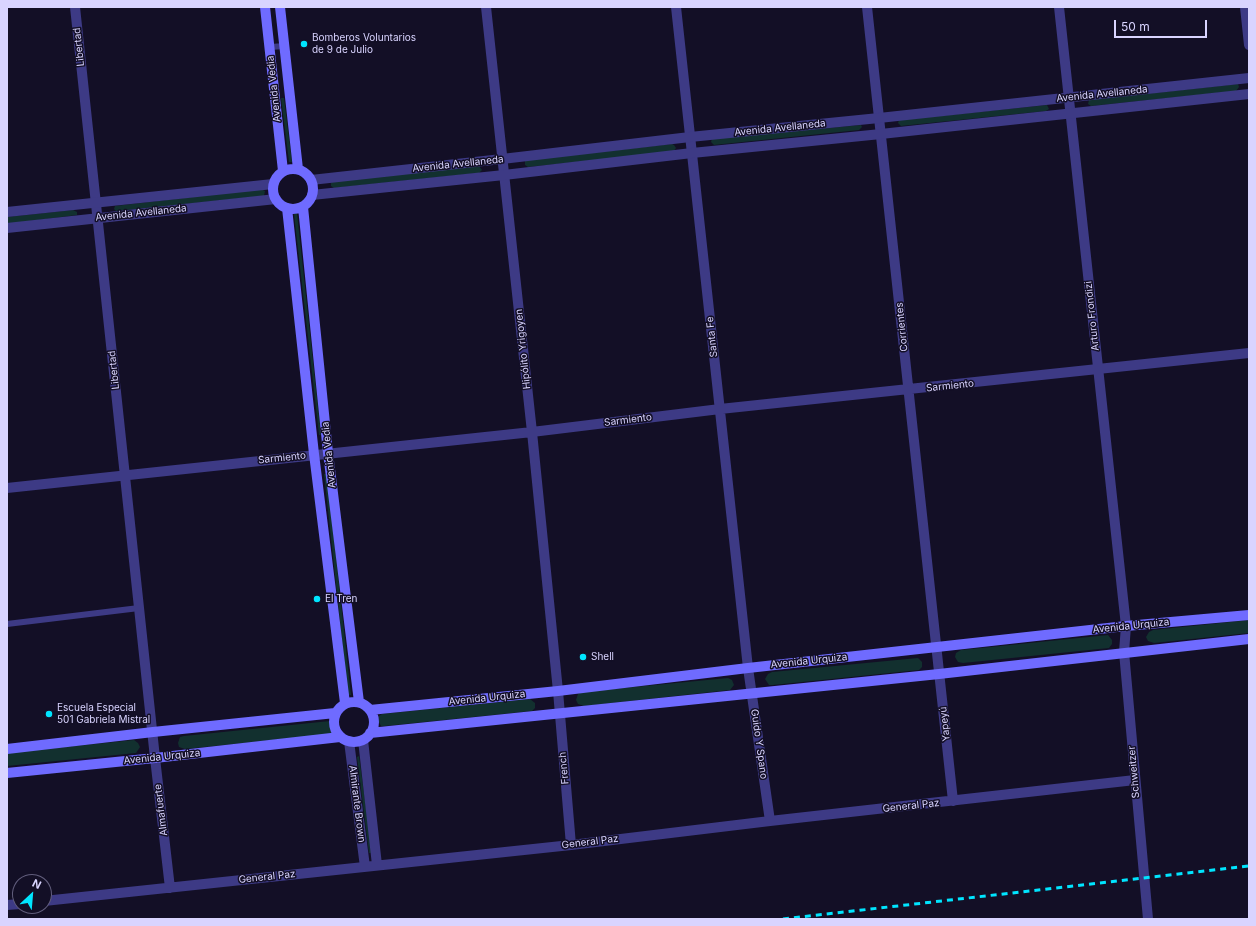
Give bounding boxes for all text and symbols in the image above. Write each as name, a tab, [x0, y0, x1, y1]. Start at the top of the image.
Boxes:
scale bar	[1116, 12, 1209, 38]
text: 50 m	[1121, 19, 1150, 34]
street label: Libertad	[71, 27, 87, 67]
place label: Bomberos Voluntarios de 9 de Julio	[312, 32, 416, 56]
marker: Bomberos Voluntarios de 9 de Julio	[299, 39, 309, 49]
street label: Avenida Vedia	[265, 55, 283, 123]
street label: Avenida Avellaneda	[1056, 83, 1148, 105]
street label: Avenida Avellaneda	[734, 117, 826, 139]
street label: Avenida Avellaneda	[412, 153, 504, 175]
street label: Avenida Avellaneda	[95, 202, 187, 224]
street label: Arturo Frondizi	[1082, 281, 1102, 351]
street label: Corrientes	[893, 302, 911, 352]
street label: Hipólito Yrigoyen	[513, 308, 533, 390]
street label: Santa Fe	[704, 316, 720, 358]
street label: Libertad	[106, 350, 122, 390]
street label: Sarmiento	[925, 378, 975, 394]
street label: Sarmiento	[603, 411, 653, 429]
street label: Avenida Vedia	[320, 421, 338, 489]
street label: Sarmiento	[257, 450, 307, 466]
place label: El Tren	[325, 593, 357, 605]
marker: El Tren	[312, 594, 322, 604]
street label: Avenida Urquiza	[1092, 616, 1170, 636]
place label: Shell	[591, 651, 614, 663]
street label: Avenida Urquiza	[770, 651, 848, 671]
marker: Shell	[578, 652, 588, 662]
street label: Avenida Urquiza	[448, 688, 526, 708]
place label: Escuela Especial 501 Gabriela Mistral	[57, 702, 150, 726]
street label: Yapeyú	[937, 706, 953, 742]
street label: Guido Y Spano	[748, 708, 770, 780]
marker: Escuela Especial 501 Gabriela Mistral	[44, 709, 54, 719]
street label: Schweitzer	[1126, 745, 1142, 799]
street label: Avenida Urquiza	[123, 747, 201, 767]
street label: French	[557, 751, 571, 785]
street label: Almirante Brown	[346, 765, 368, 843]
street label: Almafuerte	[152, 783, 170, 837]
street label: General Paz	[882, 797, 940, 815]
street label: General Paz	[561, 833, 619, 851]
street label: General Paz	[238, 868, 296, 886]
north arrow	[12, 874, 52, 914]
text: N	[30, 876, 44, 892]

